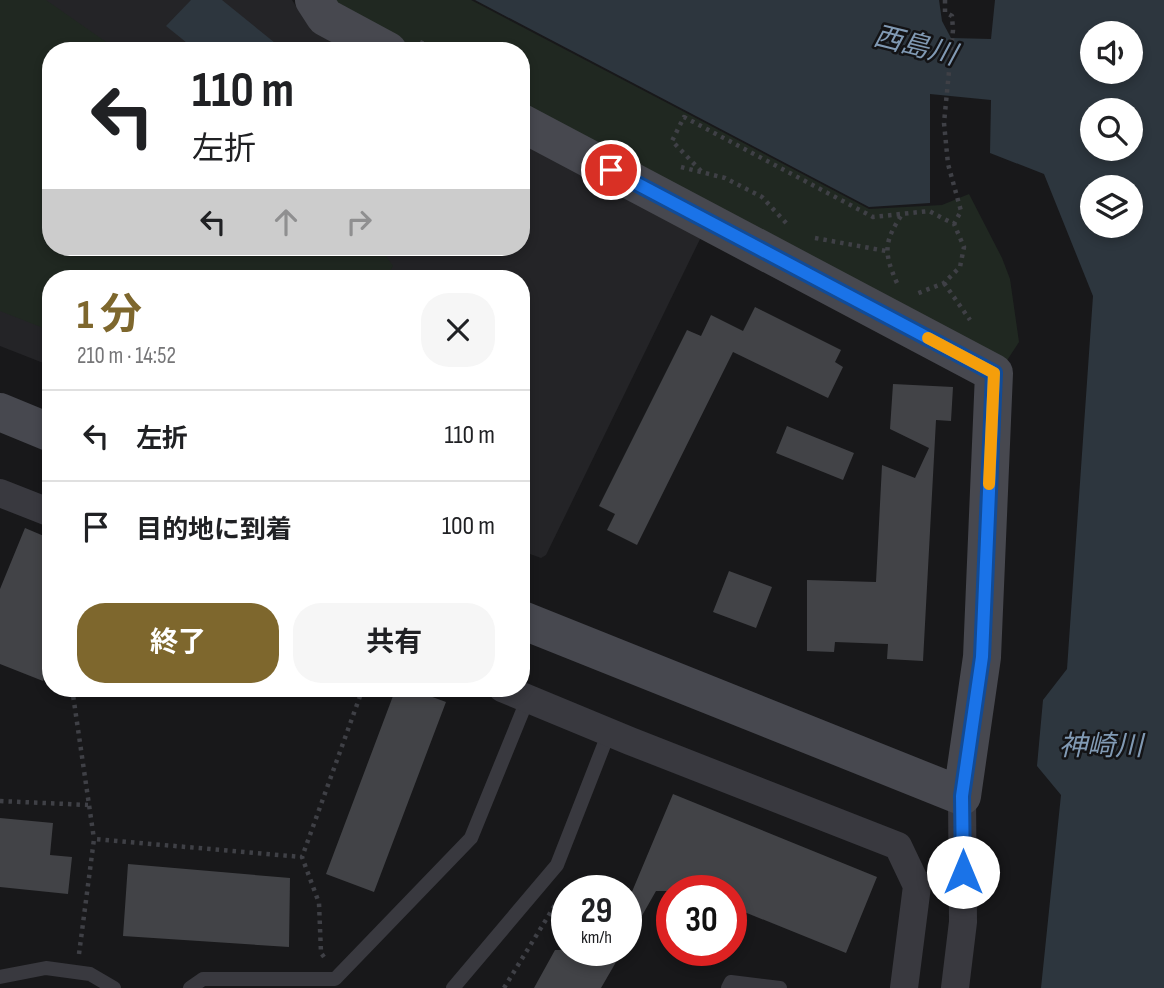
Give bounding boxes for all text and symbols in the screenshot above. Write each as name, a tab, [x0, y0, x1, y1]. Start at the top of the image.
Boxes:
water label: 西島川	[870, 20, 963, 73]
map controls	[1080, 21, 1143, 238]
button: sound	[1080, 21, 1143, 84]
text: 110 m	[192, 62, 294, 121]
icon: left	[77, 70, 168, 161]
button: search	[1080, 98, 1143, 161]
text: 左折	[192, 130, 256, 169]
pin	[581, 140, 641, 200]
icon: arrive	[592, 151, 630, 189]
button: layers	[1080, 175, 1143, 238]
icon: left	[194, 203, 232, 241]
icon: ahead	[267, 203, 305, 241]
icon: right	[340, 203, 378, 241]
text: 1 分	[77, 290, 142, 341]
button: close	[421, 293, 495, 367]
text: 210 m · 14:52	[77, 342, 176, 370]
icon: left	[77, 417, 115, 455]
text: 110 m	[444, 420, 495, 451]
text: 左折	[136, 424, 188, 455]
icon: arrive	[77, 508, 115, 546]
text: 100 m	[442, 511, 495, 542]
text: 目的地に到着	[136, 515, 292, 546]
button: 終了	[77, 603, 279, 683]
button: 共有	[293, 603, 495, 683]
water label: 神崎川	[1059, 730, 1146, 763]
position arrow	[926, 835, 1000, 909]
speed limit sign: 30	[656, 875, 747, 966]
text: 29	[581, 890, 612, 933]
text: km/h	[581, 927, 612, 948]

